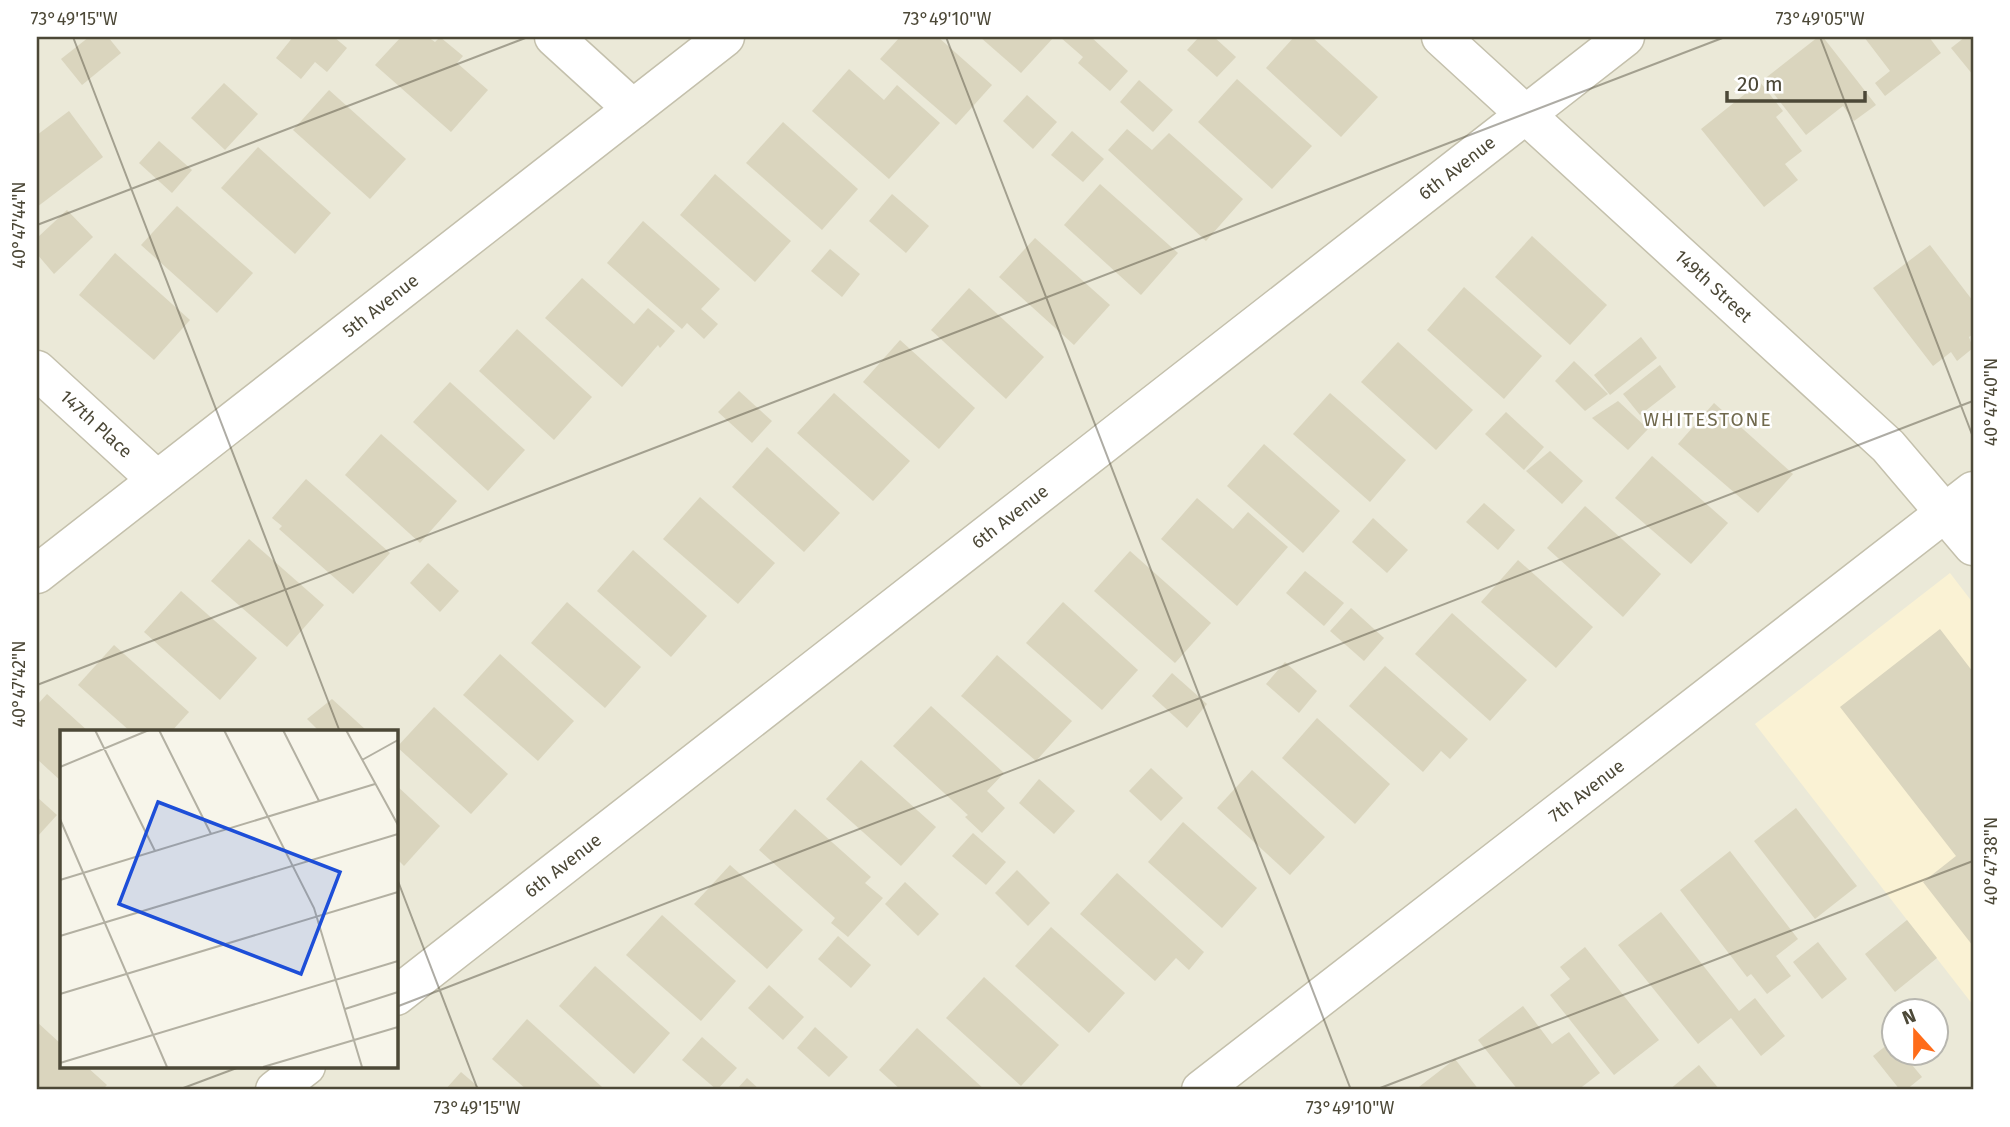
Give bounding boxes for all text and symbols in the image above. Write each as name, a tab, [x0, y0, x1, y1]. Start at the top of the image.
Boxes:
text: 73°49'15"W	[30, 8, 118, 30]
text: 73°49'10"W	[903, 8, 991, 30]
text: 73°49'05"W	[1775, 8, 1865, 30]
scale bar	[1727, 60, 1865, 104]
text: 20 m	[1737, 71, 1783, 97]
street label: 6th Avenue	[1414, 131, 1500, 205]
text: 40°47'44"N	[8, 181, 30, 269]
street label: 149th Street	[1670, 245, 1757, 327]
street label: 5th Avenue	[338, 269, 423, 342]
text: 40°47'40"N	[1980, 358, 2002, 446]
street label: 147th Place	[55, 385, 137, 463]
district label: WHITESTONE	[1643, 408, 1773, 431]
street label: 6th Avenue	[967, 480, 1053, 554]
text: 40°47'42"N	[8, 640, 30, 728]
inset map	[60, 730, 397, 1068]
street label: 7th Avenue	[1544, 755, 1629, 827]
text: 40°47'38"N	[1980, 817, 2002, 905]
street label: 6th Avenue	[520, 829, 606, 902]
north arrow	[1881, 998, 1951, 1068]
text: N	[1899, 1004, 1919, 1030]
text: 73°49'15"W	[433, 1097, 521, 1119]
text: 73°49'10"W	[1306, 1097, 1394, 1119]

